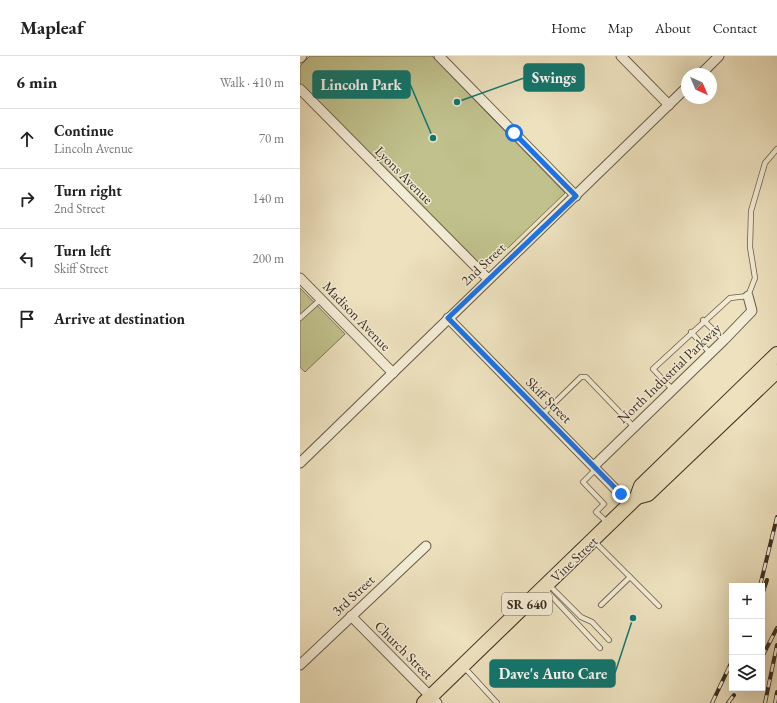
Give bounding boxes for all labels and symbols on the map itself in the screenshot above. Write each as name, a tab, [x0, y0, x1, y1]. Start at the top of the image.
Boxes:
callout: Swings	[524, 64, 584, 91]
text: Swings	[532, 68, 576, 87]
north arrow	[681, 68, 717, 104]
callout: Lincoln Park	[313, 71, 410, 98]
text: Lincoln Park	[320, 75, 402, 94]
route start	[505, 124, 523, 142]
street label: Lyons Avenue	[371, 142, 437, 208]
street label: 2nd Street	[457, 238, 510, 289]
street label: Madison Avenue	[319, 277, 395, 355]
street label: North Industrial Parkway	[613, 318, 725, 427]
street label: Skiff Street	[522, 373, 576, 427]
route end	[612, 485, 630, 503]
street label: Vine Street	[547, 532, 602, 586]
street label: 3rd Street	[328, 570, 379, 619]
road number: SR 640	[502, 593, 552, 615]
street label: Church Street	[371, 617, 438, 684]
callout: Dave's Auto Care	[490, 660, 615, 687]
text: Dave's Auto Care	[499, 664, 607, 683]

